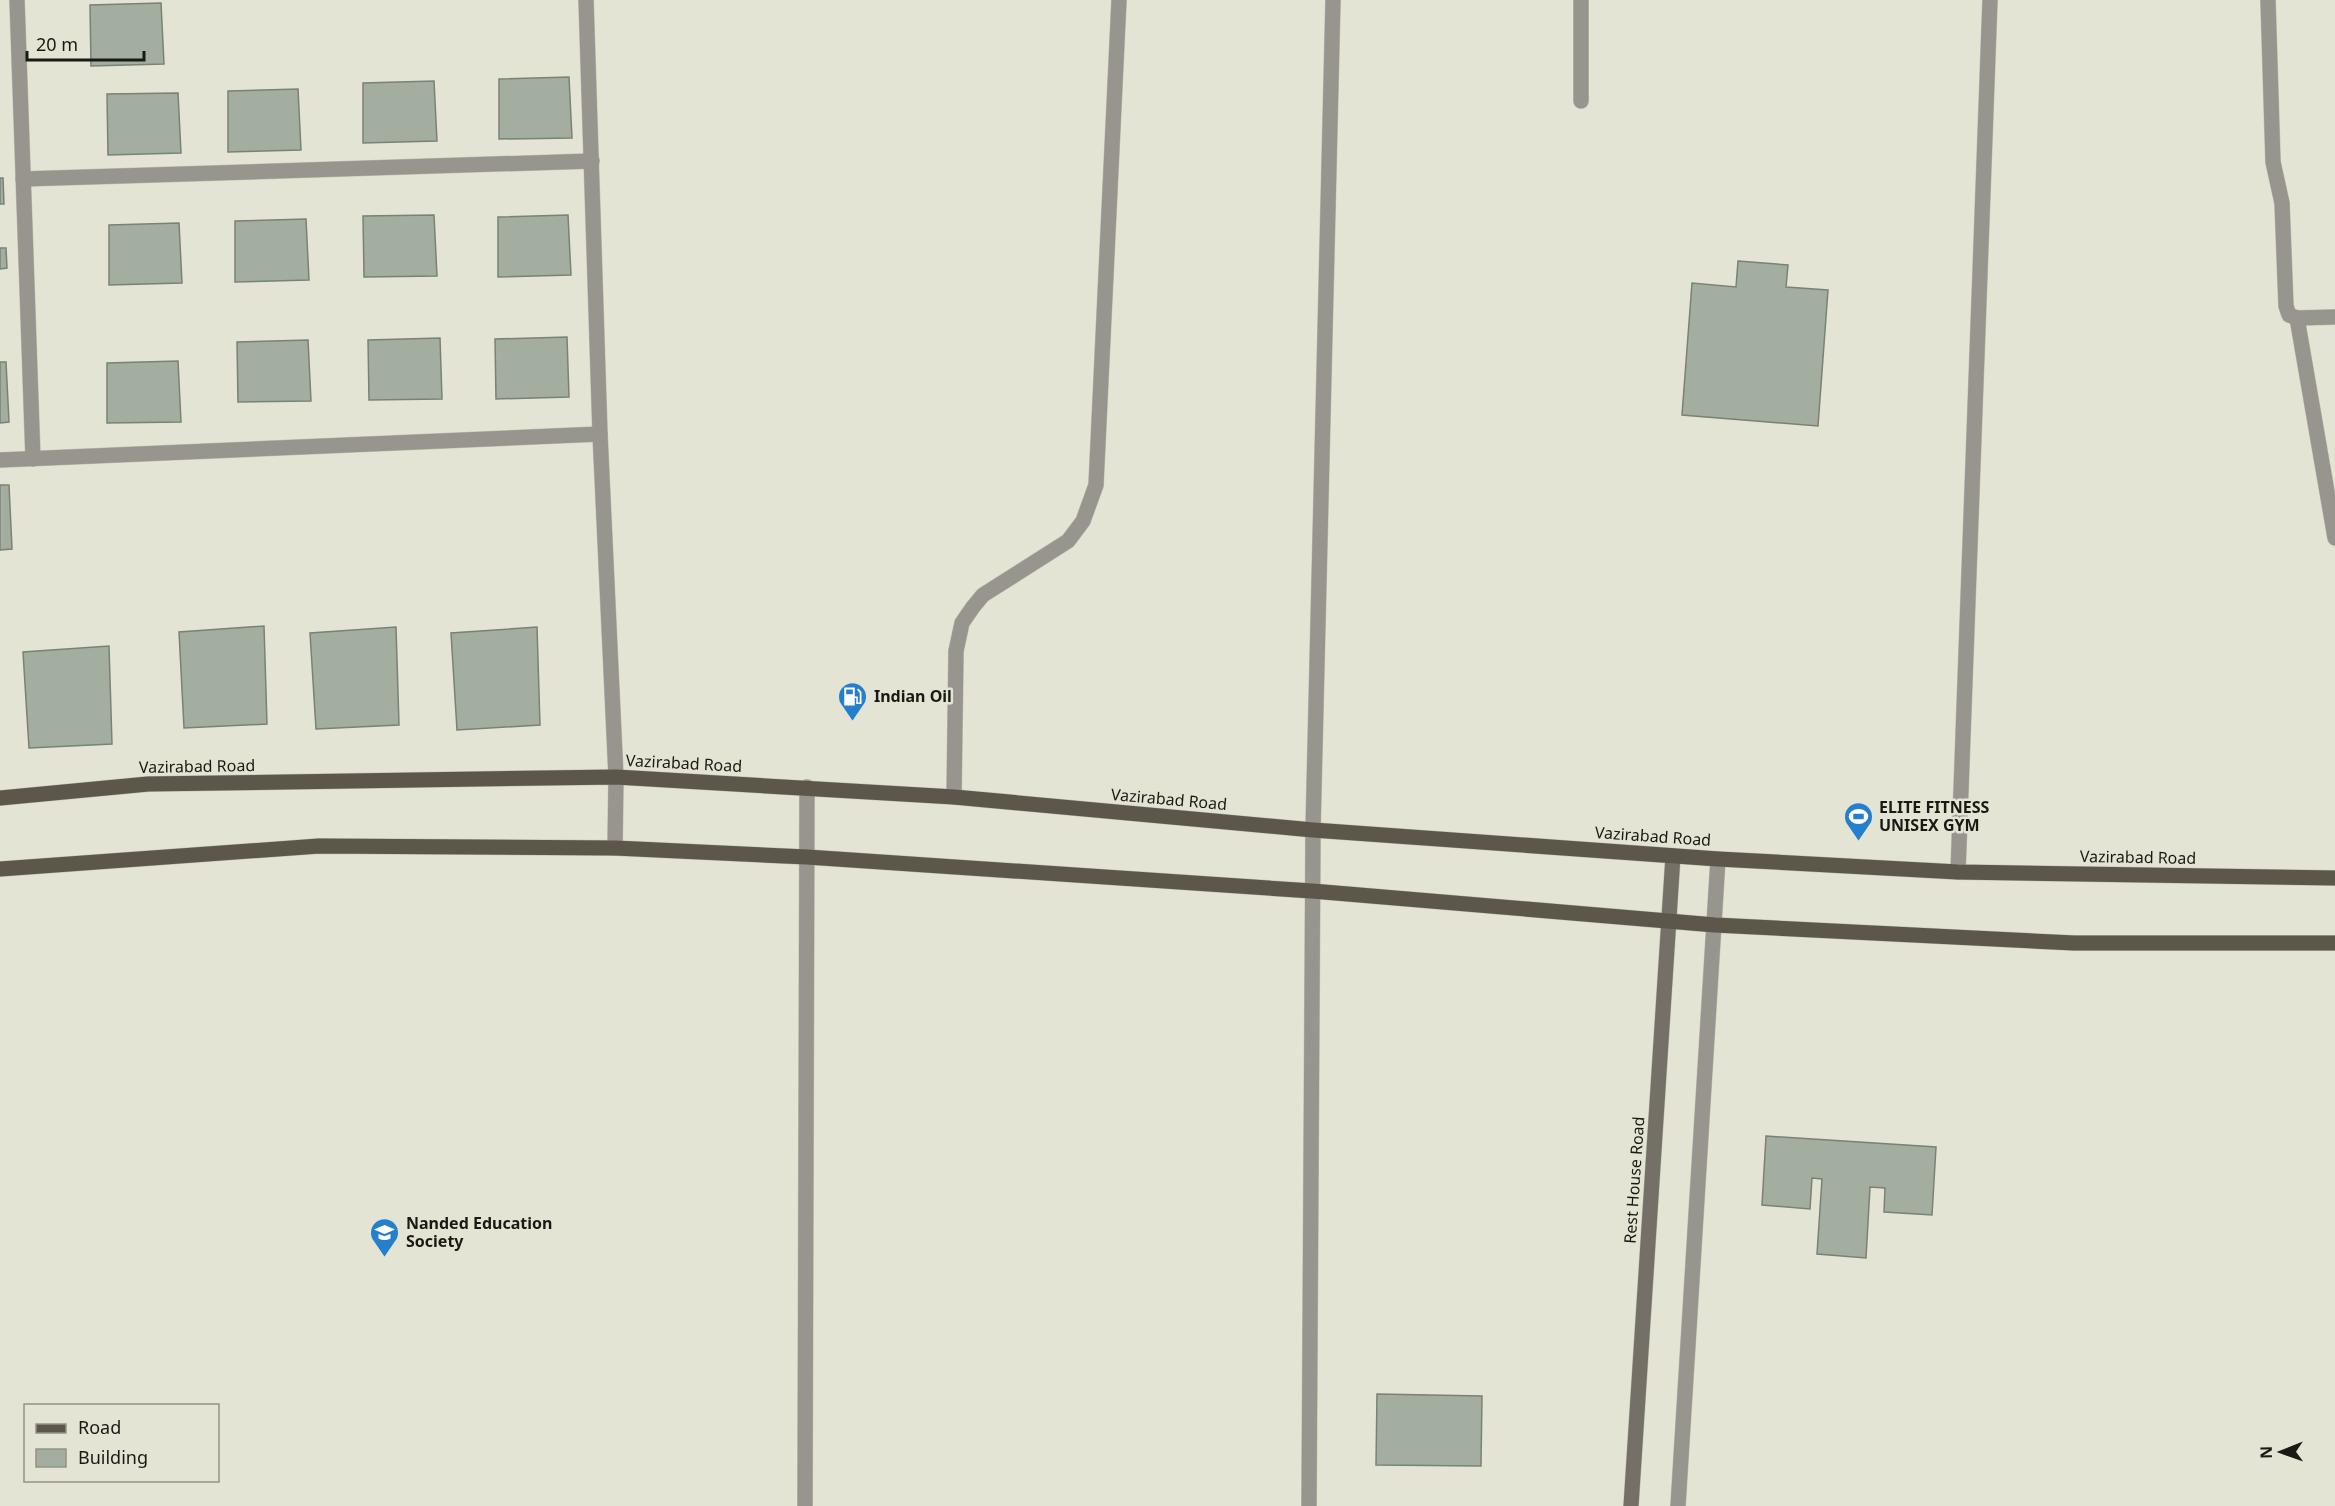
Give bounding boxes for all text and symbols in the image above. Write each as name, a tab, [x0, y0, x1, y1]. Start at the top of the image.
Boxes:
scale bar	[27, 24, 144, 62]
text: 20 m	[36, 32, 78, 56]
fuel station icon: Indian Oil	[837, 680, 869, 722]
place label: Indian Oil	[874, 685, 952, 707]
street label: Vazirabad Road	[625, 749, 743, 777]
street label: Vazirabad Road	[139, 754, 255, 778]
street label: Vazirabad Road	[1110, 783, 1228, 815]
place label: ELITE FITNESS UNISEX GYM	[1879, 796, 1990, 836]
sports icon: ELITE FITNESS UNISEX GYM	[1842, 800, 1874, 842]
street label: Vazirabad Road	[1594, 821, 1712, 851]
street label: Vazirabad Road	[2080, 845, 2196, 869]
street label: Rest House Road	[1619, 1116, 1649, 1244]
place label: Nanded Education Society	[406, 1212, 552, 1252]
school or university icon: Nanded Education Society	[369, 1216, 401, 1258]
legend	[24, 1404, 219, 1482]
text: Road	[78, 1415, 121, 1439]
north arrow	[2251, 1422, 2311, 1482]
text: Building	[78, 1445, 148, 1469]
text: N	[2255, 1446, 2277, 1459]

